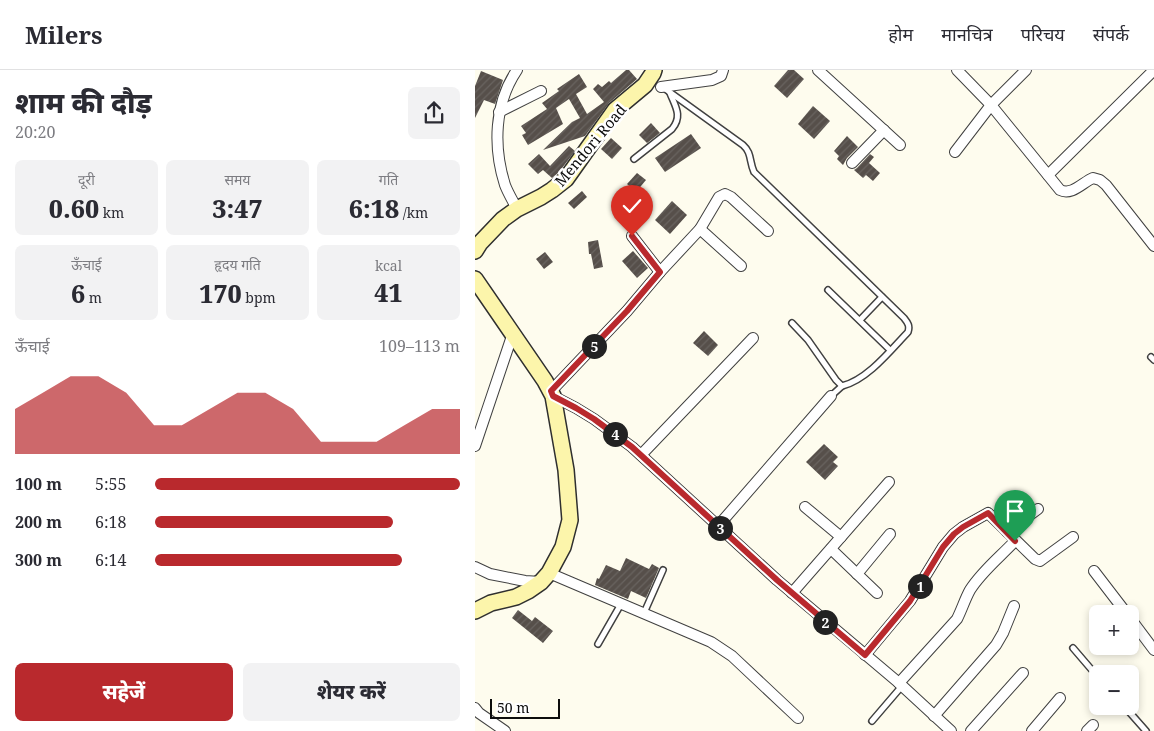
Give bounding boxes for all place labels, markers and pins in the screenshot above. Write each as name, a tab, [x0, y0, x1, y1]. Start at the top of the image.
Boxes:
pin	[611, 185, 653, 236]
pin: 5	[581, 334, 607, 358]
pin: 4	[603, 422, 627, 446]
pin	[994, 490, 1036, 541]
pin: 3	[707, 516, 733, 540]
pin: 1	[907, 574, 933, 598]
pin: 2	[813, 610, 837, 634]

